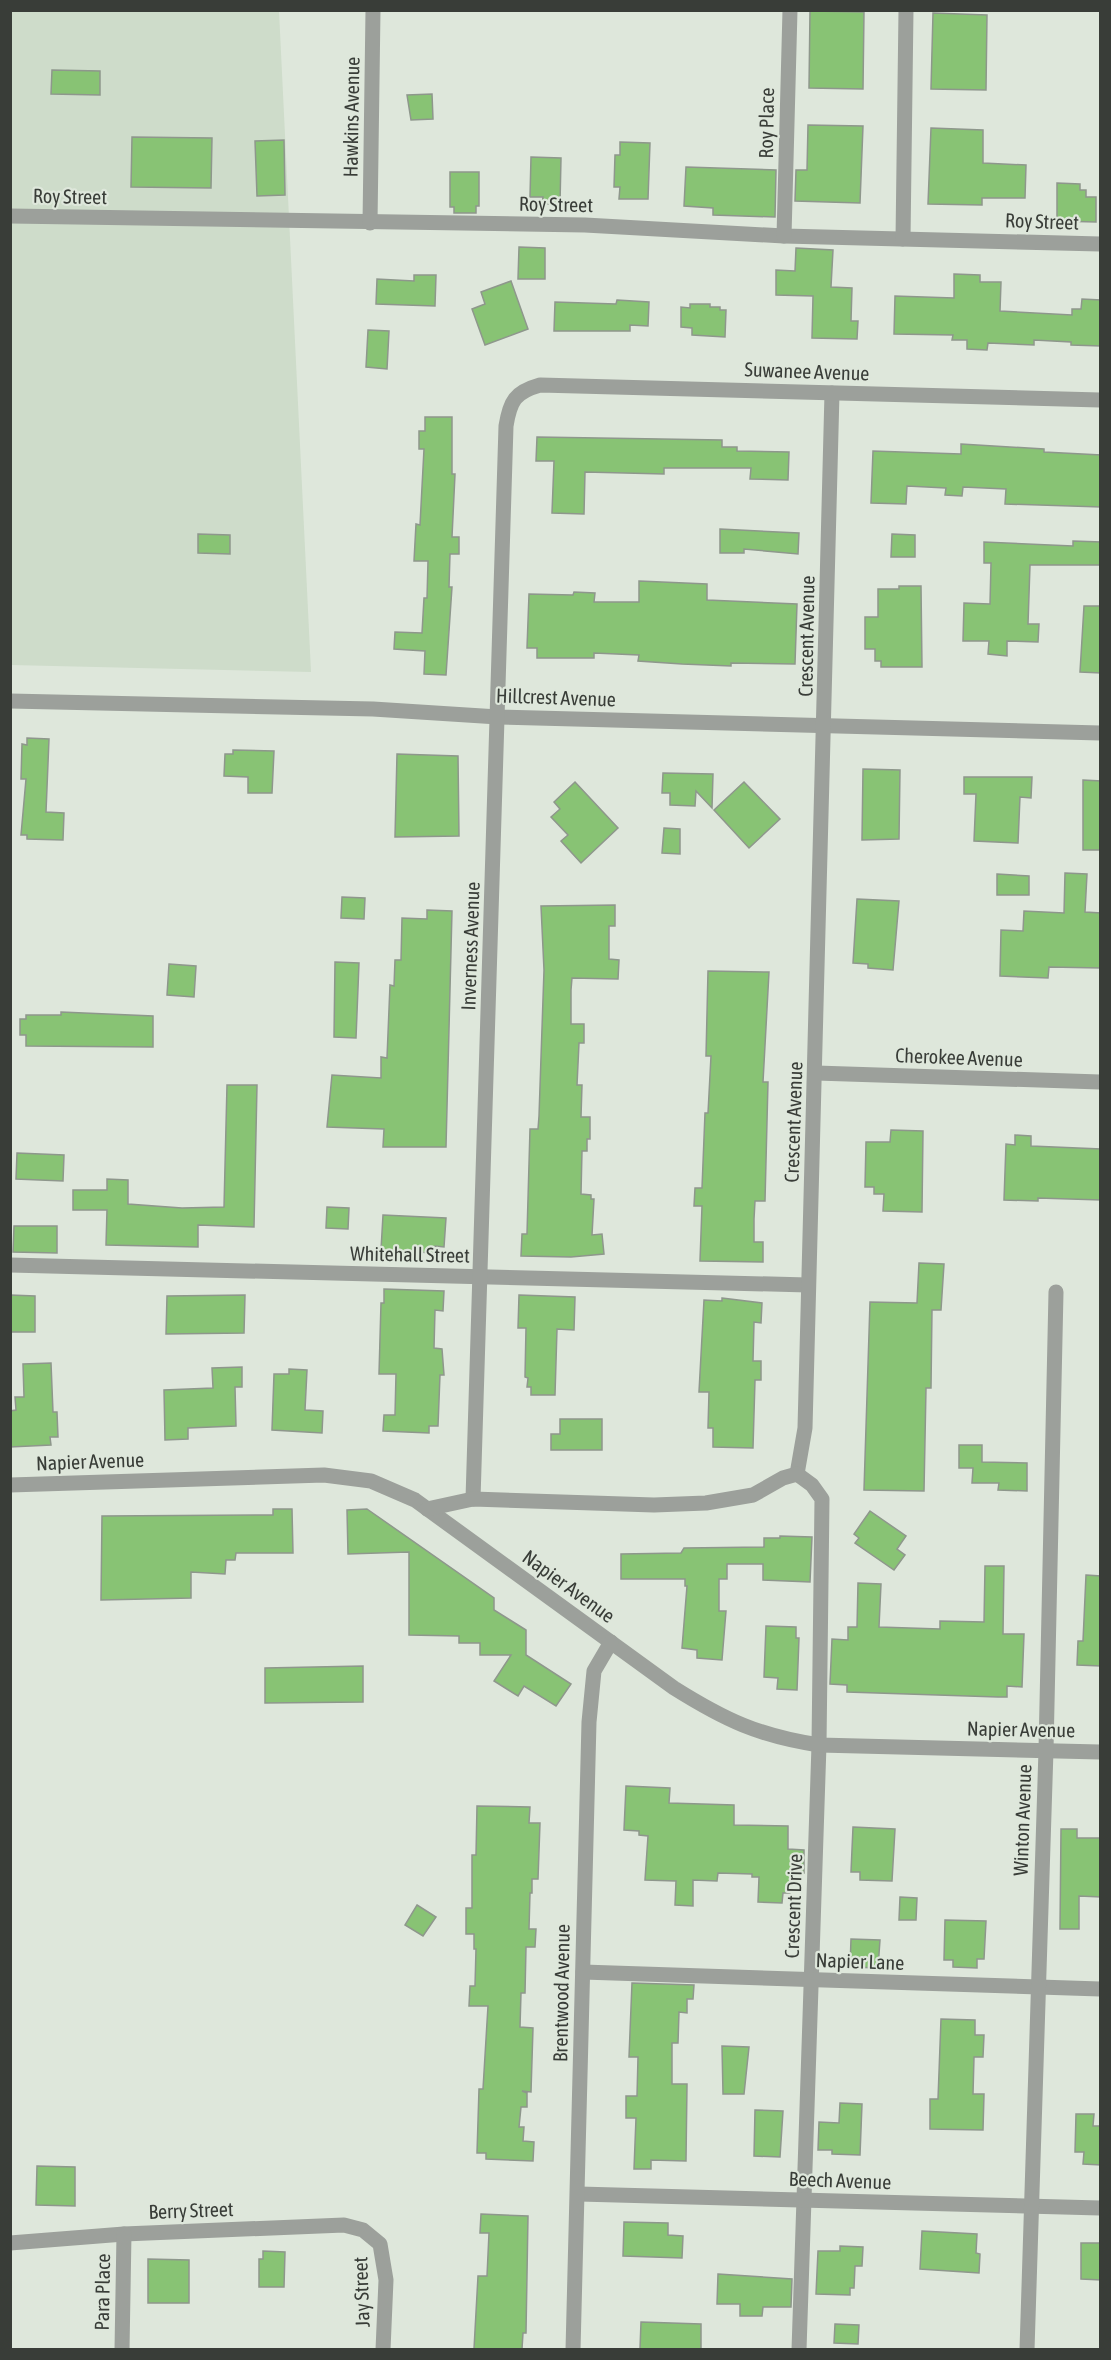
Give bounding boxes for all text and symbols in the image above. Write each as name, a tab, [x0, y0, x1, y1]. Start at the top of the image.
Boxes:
street label: Hawkins Avenue	[338, 57, 364, 177]
street label: Roy Place	[754, 87, 778, 159]
street label: Roy Street	[33, 184, 107, 208]
street label: Roy Street	[519, 192, 593, 216]
street label: Roy Street	[1005, 208, 1080, 234]
street label: Suwanee Avenue	[744, 357, 870, 385]
street label: Crescent Avenue	[793, 575, 819, 697]
street label: Hillcrest Avenue	[496, 683, 616, 711]
street label: Inverness Avenue	[456, 881, 484, 1011]
street label: Cherokee Avenue	[895, 1043, 1023, 1071]
street label: Crescent Avenue	[779, 1061, 807, 1183]
street label: Whitehall Street	[350, 1241, 470, 1267]
street label: Napier Avenue	[35, 1448, 145, 1474]
street label: Napier Avenue	[518, 1545, 620, 1627]
street label: Napier Avenue	[967, 1717, 1075, 1741]
street label: Winton Avenue	[1009, 1764, 1035, 1876]
street label: Crescent Drive	[780, 1853, 806, 1959]
street label: Brentwood Avenue	[548, 1924, 574, 2062]
street label: Napier Lane	[815, 1948, 905, 1974]
street label: Beech Avenue	[788, 2167, 892, 2193]
street label: Berry Street	[148, 2197, 234, 2223]
street label: Para Place	[90, 2253, 114, 2331]
street label: Jay Street	[348, 2256, 374, 2328]

